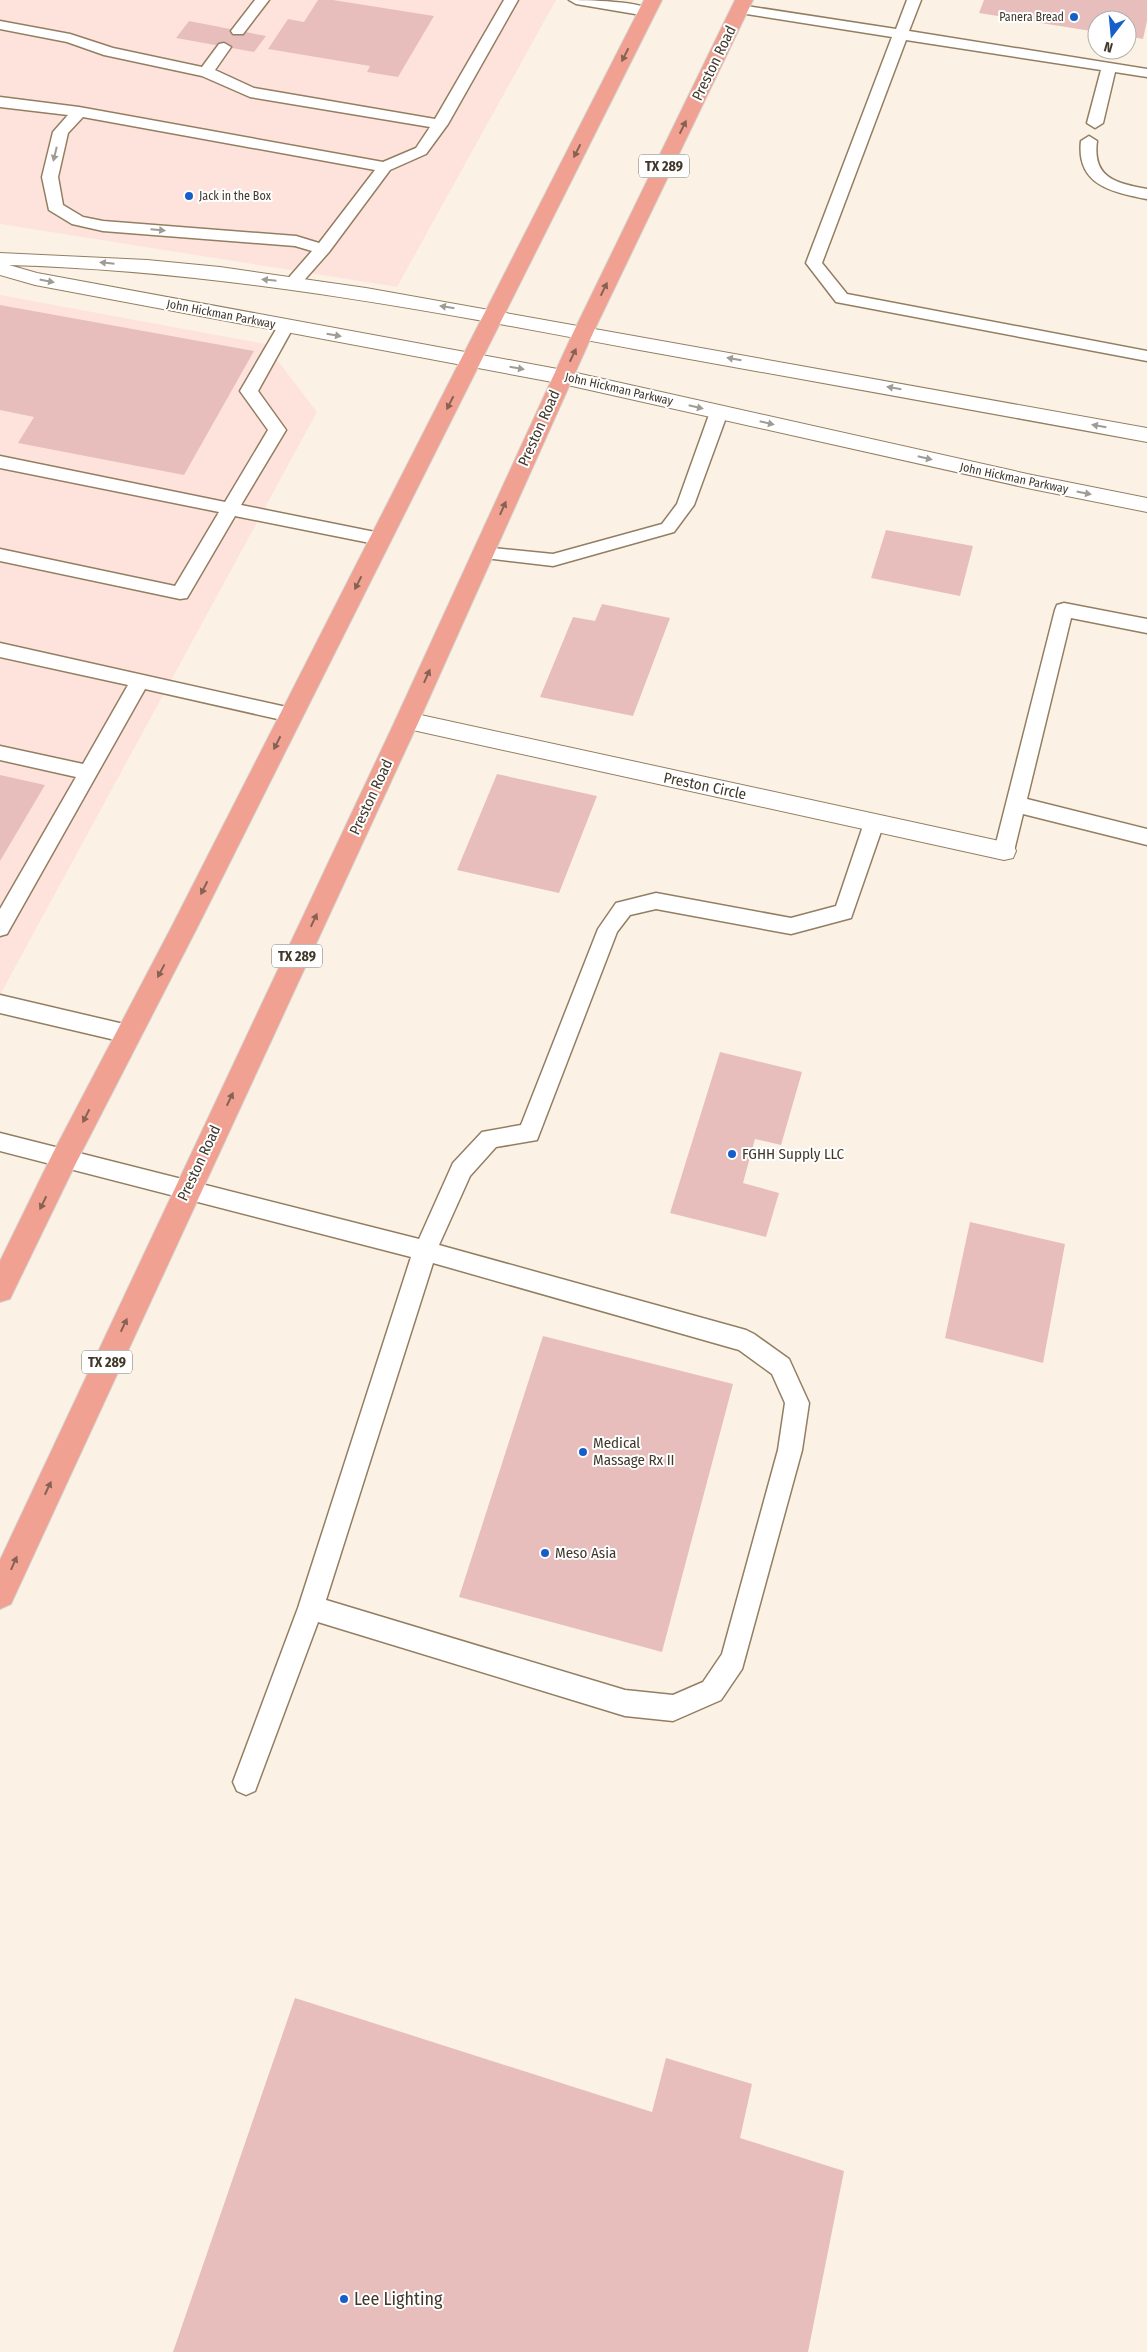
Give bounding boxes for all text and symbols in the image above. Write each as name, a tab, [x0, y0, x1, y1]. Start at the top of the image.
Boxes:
place label: Panera Bread	[999, 10, 1064, 24]
north arrow	[1087, 10, 1137, 60]
marker: Panera Bread	[1068, 11, 1080, 23]
street label: Preston Road	[688, 23, 740, 103]
text: N	[1102, 38, 1115, 56]
one-way arrow	[621, 48, 629, 62]
one-way arrow	[679, 119, 687, 134]
one-way arrow	[573, 143, 581, 158]
one-way arrow	[51, 146, 59, 161]
road number: TX 289	[639, 154, 689, 178]
place label: Jack in the Box	[199, 189, 272, 203]
marker: Jack in the Box	[183, 190, 195, 202]
one-way arrow	[150, 226, 166, 234]
one-way arrow	[99, 259, 115, 267]
one-way arrow	[261, 275, 277, 283]
one-way arrow	[40, 278, 56, 286]
one-way arrow	[601, 282, 609, 296]
street label: John Hickman Parkway	[165, 297, 277, 332]
one-way arrow	[439, 303, 455, 311]
one-way arrow	[326, 331, 342, 339]
one-way arrow	[569, 348, 577, 362]
one-way arrow	[725, 355, 741, 363]
one-way arrow	[510, 365, 526, 373]
street label: John Hickman Parkway	[564, 370, 675, 408]
one-way arrow	[886, 384, 901, 392]
street label: Preston Road	[514, 387, 564, 469]
one-way arrow	[446, 396, 454, 411]
one-way arrow	[688, 403, 703, 411]
one-way arrow	[759, 419, 774, 427]
one-way arrow	[1091, 421, 1107, 429]
one-way arrow	[918, 454, 933, 462]
street label: John Hickman Parkway	[959, 460, 1070, 496]
one-way arrow	[1076, 489, 1092, 497]
one-way arrow	[500, 501, 508, 515]
one-way arrow	[354, 576, 362, 590]
one-way arrow	[424, 669, 432, 683]
one-way arrow	[272, 736, 280, 750]
street label: Preston Road	[346, 756, 396, 838]
street label: Preston Circle	[662, 768, 748, 804]
one-way arrow	[200, 881, 208, 896]
one-way arrow	[310, 913, 318, 927]
road number: TX 289	[272, 944, 322, 968]
one-way arrow	[157, 964, 165, 979]
one-way arrow	[226, 1092, 234, 1106]
one-way arrow	[82, 1108, 90, 1123]
street label: Preston Road	[174, 1122, 224, 1204]
place label: FGHH Supply LLC	[742, 1145, 845, 1163]
marker: FGHH Supply LLC	[726, 1148, 738, 1160]
one-way arrow	[38, 1196, 46, 1210]
one-way arrow	[120, 1318, 128, 1332]
road number: TX 289	[82, 1350, 132, 1374]
place label: Medical Massage Rx II	[593, 1434, 675, 1469]
marker: Medical Massage Rx II	[577, 1446, 589, 1458]
one-way arrow	[44, 1481, 52, 1496]
place label: Meso Asia	[555, 1544, 616, 1562]
marker: Meso Asia	[539, 1547, 551, 1559]
one-way arrow	[10, 1556, 18, 1570]
place label: Lee Lighting	[354, 2288, 443, 2310]
marker: Lee Lighting	[338, 2293, 350, 2305]

